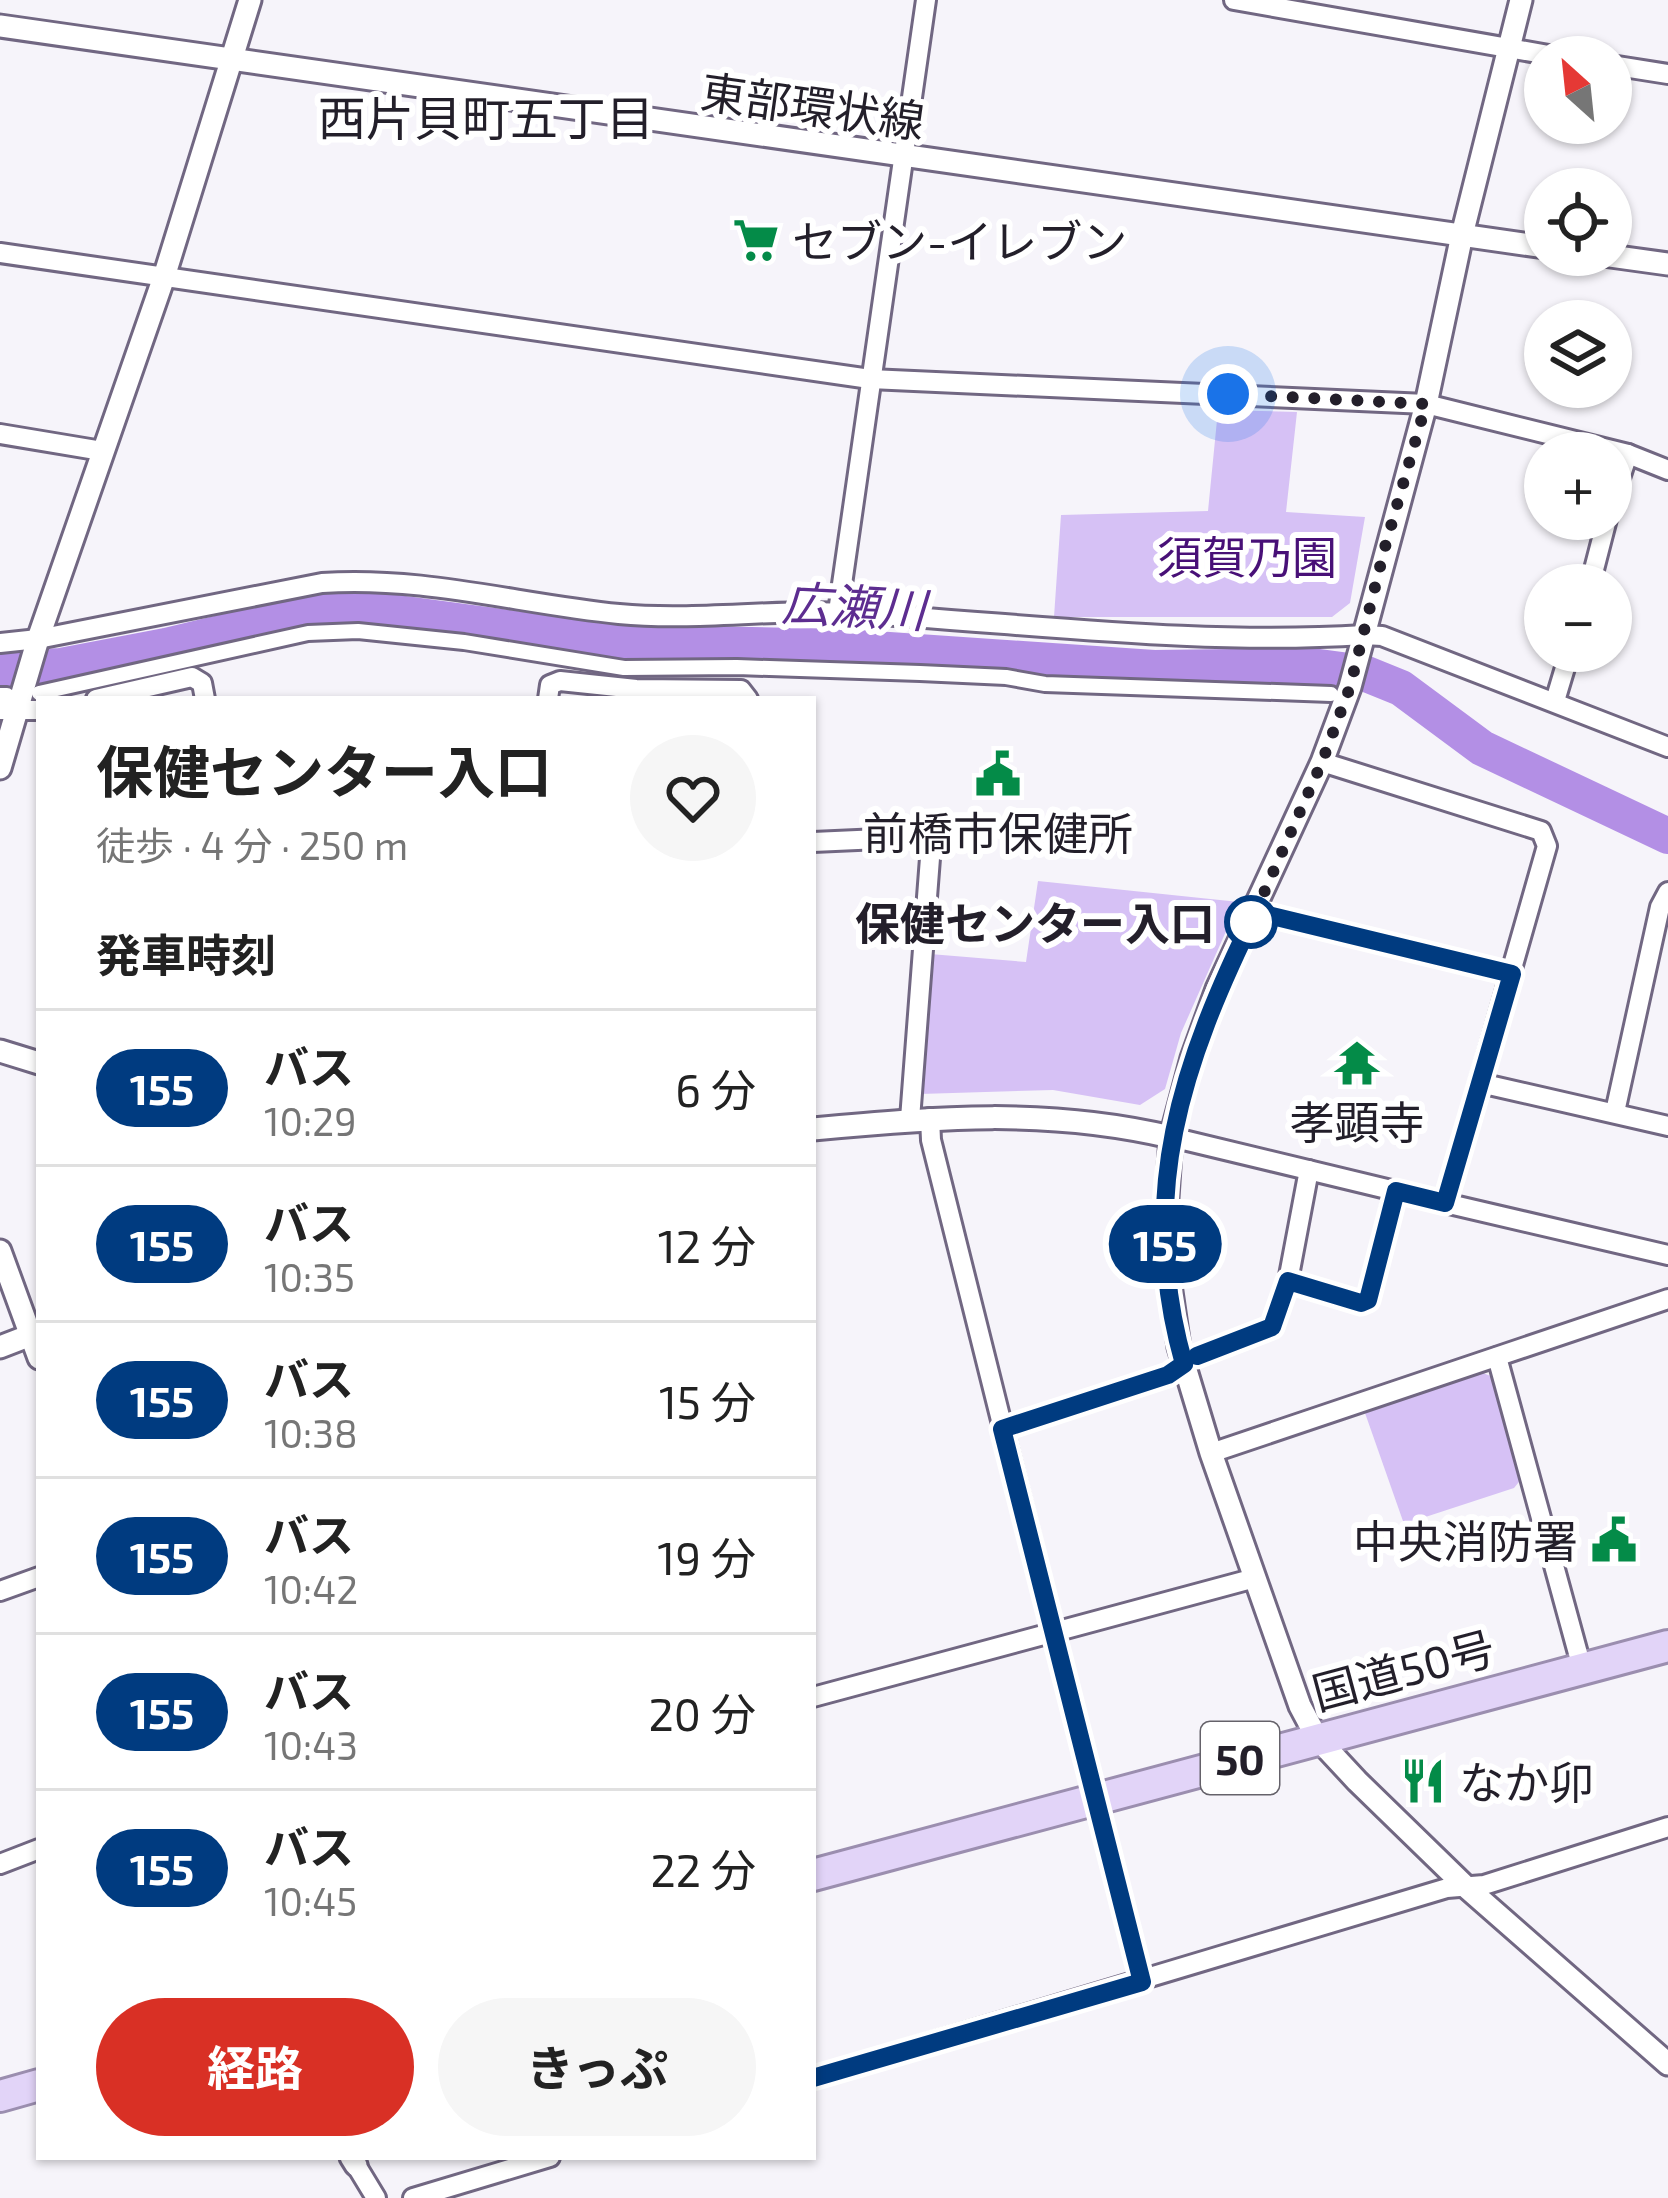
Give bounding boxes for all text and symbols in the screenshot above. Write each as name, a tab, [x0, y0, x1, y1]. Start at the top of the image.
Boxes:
north arrow	[1524, 36, 1632, 144]
map controls	[1524, 36, 1632, 672]
street label: 東部環状線	[698, 63, 928, 147]
district label: 西片貝町五丁目	[318, 88, 654, 146]
button: locate	[1524, 168, 1632, 276]
place label: セブン-イレブン	[792, 213, 1127, 267]
supermarket icon: セブン-イレブン	[731, 215, 781, 265]
button: layers	[1524, 300, 1632, 408]
your location	[1198, 364, 1258, 424]
button: +	[1524, 432, 1632, 540]
park label: 須賀乃園	[1157, 529, 1337, 583]
button: −	[1524, 564, 1632, 672]
water label: 広瀬川	[781, 572, 932, 638]
button: heart	[630, 735, 756, 861]
text: 保健センター入口	[96, 736, 552, 804]
public building icon: 前橋市保健所	[973, 749, 1023, 799]
place label: 前橋市保健所	[863, 805, 1133, 859]
text: 徒歩 · 4 分 · 250 m	[96, 821, 408, 868]
place label: 保健センター入口	[855, 895, 1215, 949]
marker: 保健センター入口	[1226, 897, 1276, 947]
text: 発車時刻	[96, 927, 276, 981]
temple icon: 孝顕寺	[1332, 1038, 1382, 1088]
text: バス	[264, 1039, 354, 1093]
text: 6 分	[675, 1062, 756, 1116]
text: 155	[130, 1063, 194, 1113]
place label: 孝顕寺	[1289, 1094, 1425, 1148]
text: 10:29	[264, 1097, 356, 1144]
text: バス	[264, 1195, 354, 1249]
line badge: 155	[1096, 1205, 1234, 1283]
text: 12 分	[658, 1218, 756, 1272]
text: 155	[130, 1219, 194, 1269]
text: 155	[1133, 1219, 1197, 1269]
text: 10:35	[264, 1253, 355, 1300]
text: バス	[264, 1351, 354, 1405]
text: 15 分	[659, 1374, 756, 1428]
text: 155	[130, 1375, 194, 1425]
text: 10:38	[264, 1409, 358, 1456]
text: バス	[264, 1507, 354, 1561]
place label: 中央消防署	[1353, 1513, 1578, 1567]
public building icon: 中央消防署	[1589, 1515, 1639, 1565]
text: 19 分	[657, 1530, 756, 1584]
text: 155	[130, 1531, 194, 1581]
text: 10:42	[264, 1565, 358, 1612]
street label: 国道50号	[1306, 1619, 1500, 1719]
text: バス	[264, 1663, 354, 1717]
text: 20 分	[649, 1686, 756, 1740]
text: 155	[130, 1687, 194, 1737]
text: 10:43	[264, 1721, 358, 1768]
road number: 50	[1201, 1722, 1279, 1794]
place label: なか卯	[1459, 1754, 1594, 1808]
restaurant icon: なか卯	[1398, 1756, 1448, 1806]
text: バス	[264, 1819, 354, 1873]
text: 22 分	[650, 1842, 756, 1896]
text: 155	[130, 1843, 194, 1893]
text: 10:45	[264, 1877, 357, 1924]
button: 経路	[96, 1998, 414, 2136]
button: きっぷ	[438, 1998, 756, 2136]

